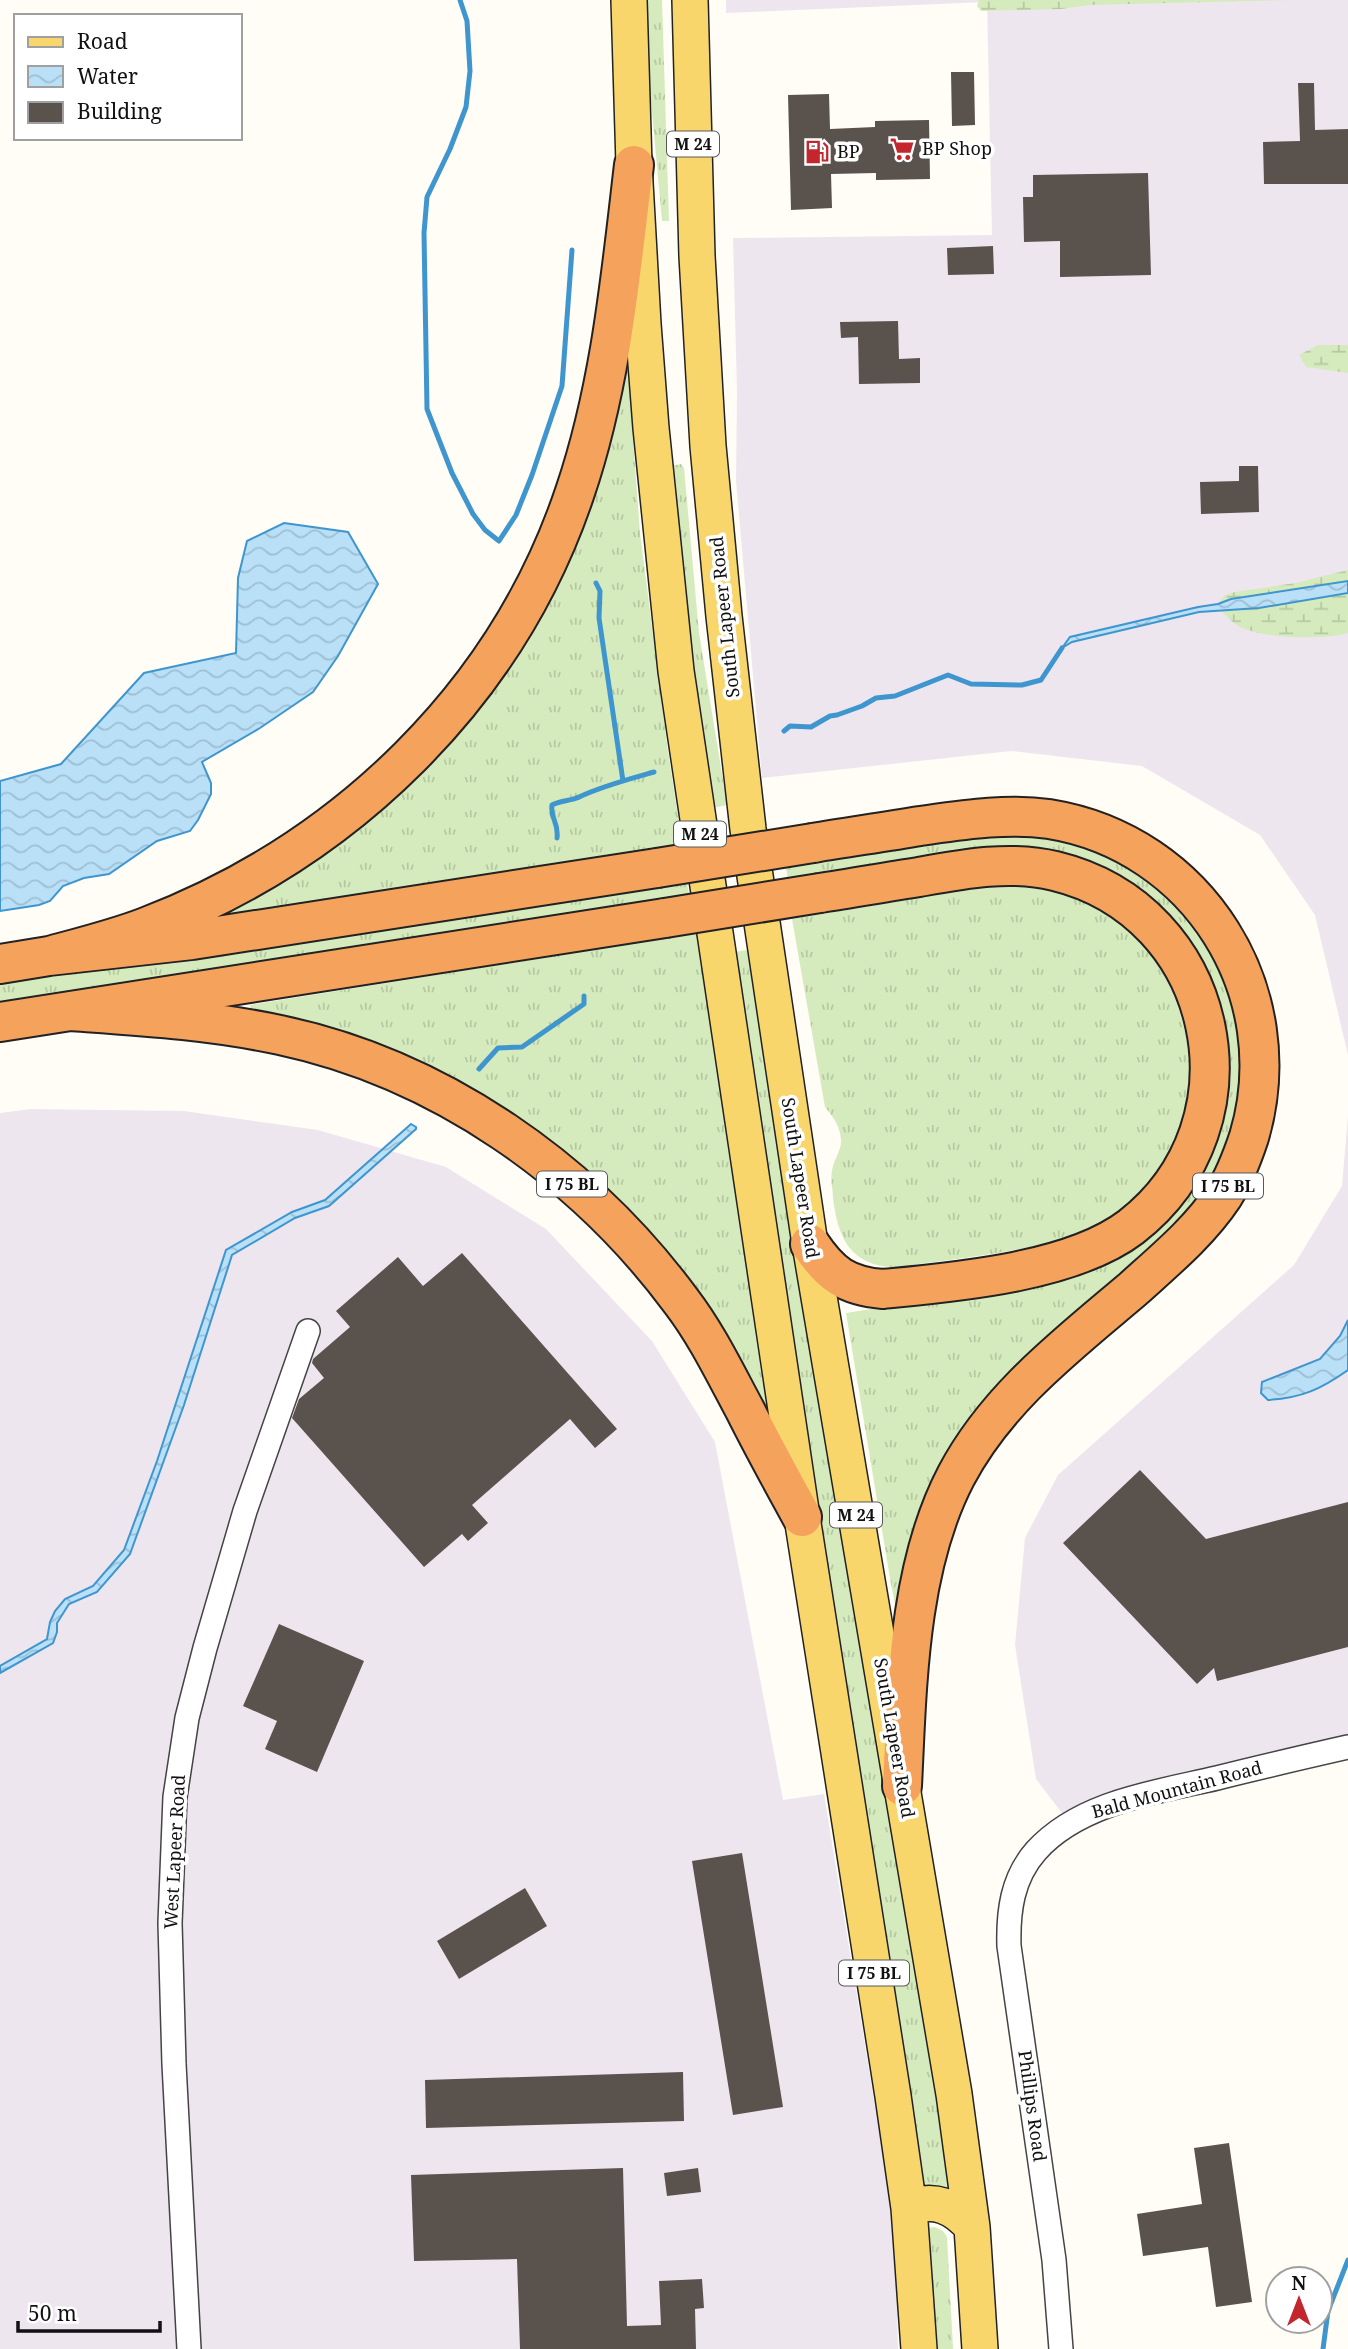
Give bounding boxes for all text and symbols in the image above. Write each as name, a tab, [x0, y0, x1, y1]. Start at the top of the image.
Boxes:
legend	[14, 14, 242, 140]
text: Road	[77, 27, 128, 55]
text: Water	[77, 62, 138, 90]
text: Building	[77, 97, 162, 125]
road number: M 24	[667, 132, 719, 156]
supermarket icon: BP Shop	[888, 135, 916, 163]
place label: BP Shop	[922, 136, 992, 160]
fuel station icon: BP	[803, 138, 831, 166]
place label: BP	[837, 139, 860, 163]
street label: South Lapeer Road	[704, 535, 744, 699]
road number: M 24	[674, 821, 726, 846]
street label: South Lapeer Road	[776, 1096, 826, 1260]
road number: I 75 BL	[537, 1172, 607, 1196]
road number: I 75 BL	[1193, 1174, 1263, 1198]
road number: M 24	[830, 1502, 882, 1527]
street label: South Lapeer Road	[869, 1656, 921, 1820]
street label: Bald Mountain Road	[1089, 1755, 1265, 1823]
street label: West Lapeer Road	[158, 1774, 190, 1930]
road number: I 75 BL	[839, 1960, 909, 1985]
street label: Phillips Road	[1013, 2049, 1053, 2163]
north arrow	[1264, 2265, 1334, 2335]
text: N	[1292, 2270, 1307, 2296]
scale bar	[18, 2290, 159, 2334]
text: 50 m	[28, 2299, 77, 2327]

